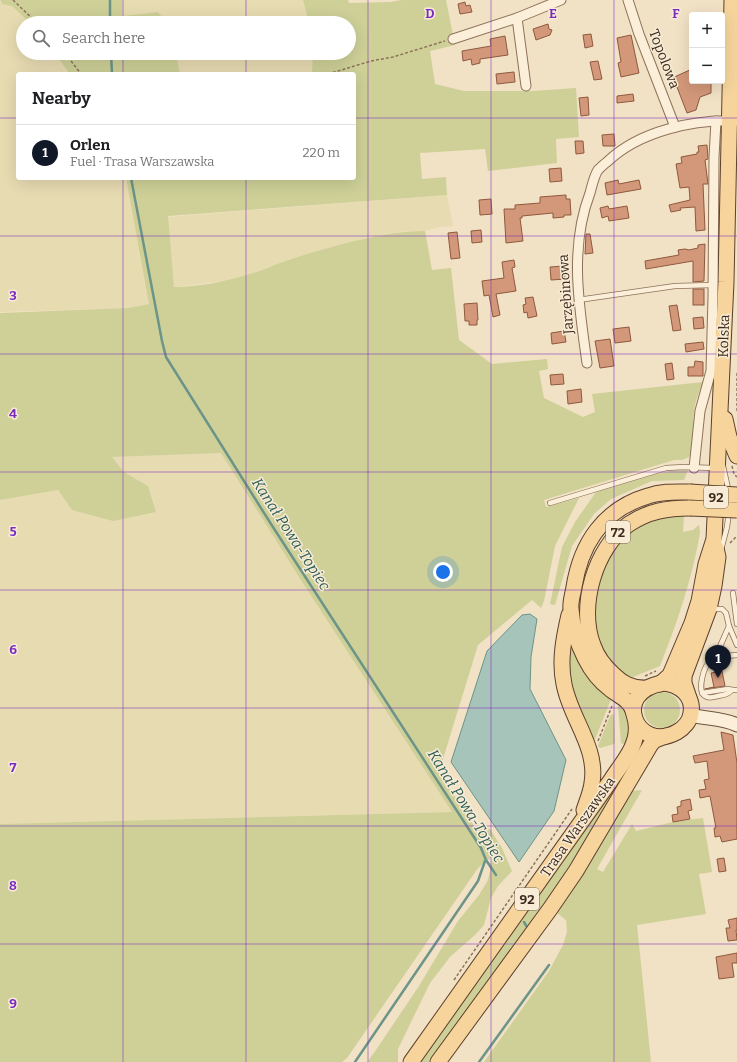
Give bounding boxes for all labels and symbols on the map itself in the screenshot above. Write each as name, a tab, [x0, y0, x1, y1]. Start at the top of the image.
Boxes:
text: D	[425, 6, 435, 21]
text: E	[549, 6, 557, 21]
text: F	[672, 6, 680, 21]
street label: Topolowa	[645, 27, 683, 91]
street label: Jarzębinowa	[555, 253, 577, 336]
text: 3	[9, 288, 17, 303]
street label: Kolska	[715, 314, 733, 358]
text: 4	[9, 406, 17, 421]
water label: Kanał Powa-Topiec	[248, 475, 334, 594]
road number: 92	[704, 486, 728, 508]
road number: 72	[606, 521, 630, 543]
text: 5	[9, 524, 17, 539]
your location	[433, 562, 453, 582]
text: 6	[9, 642, 17, 657]
pin: 1	[705, 645, 731, 678]
water label: Kanał Powa-Topiec	[424, 746, 508, 867]
text: 7	[10, 760, 17, 775]
street label: Trasa Warszawska	[537, 773, 619, 881]
text: 8	[9, 878, 17, 893]
road number: 92	[515, 888, 539, 910]
text: 9	[9, 996, 17, 1011]

